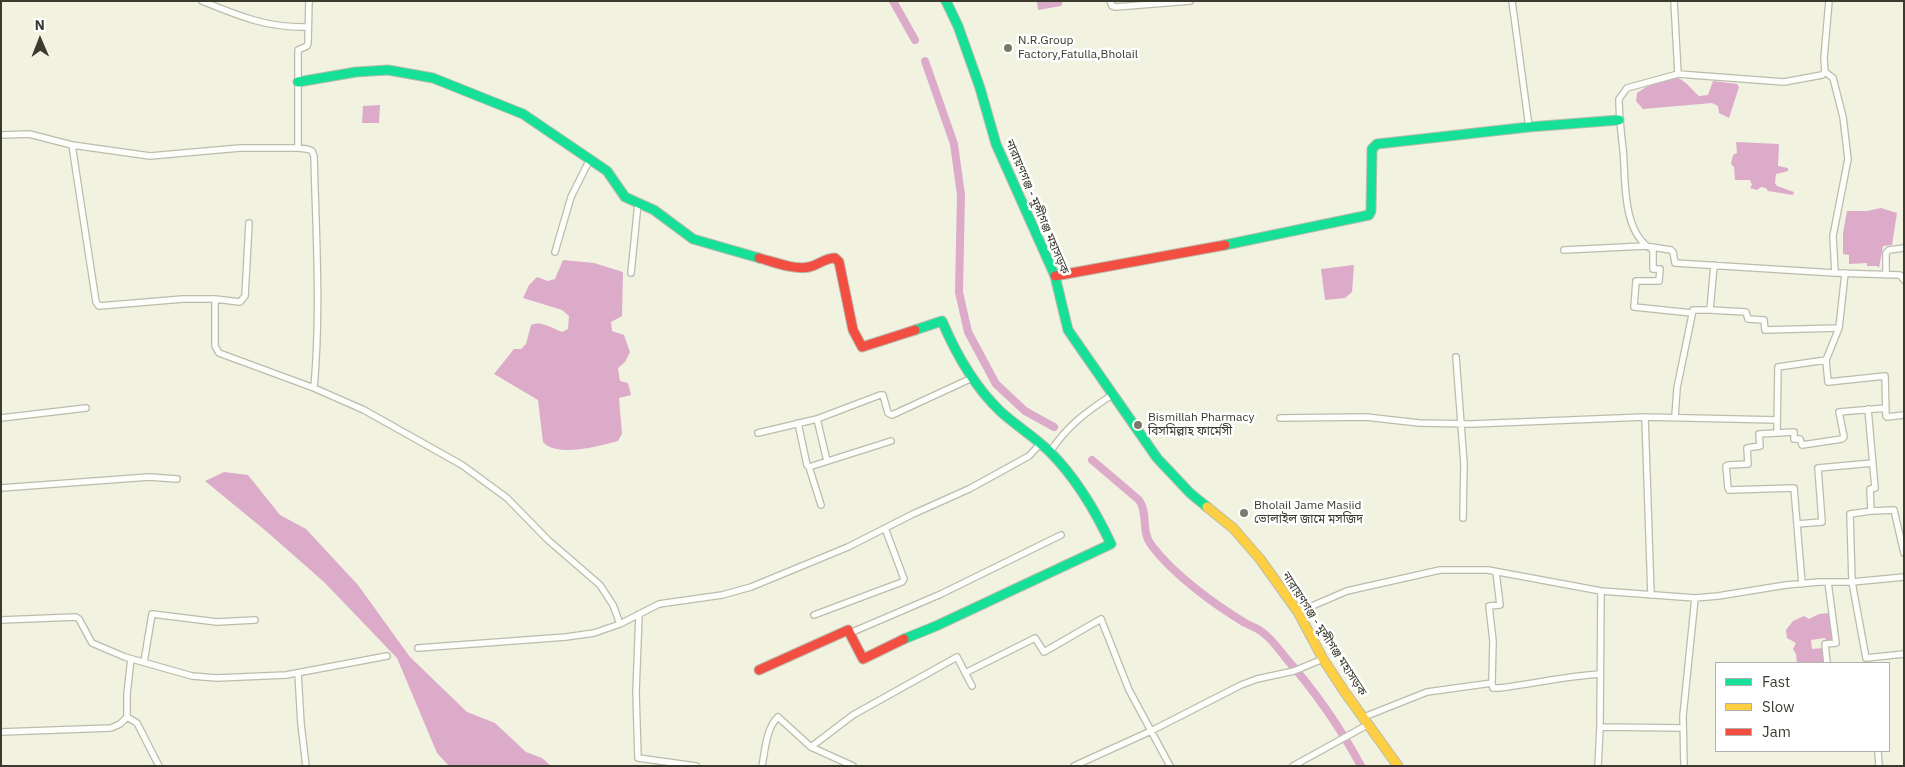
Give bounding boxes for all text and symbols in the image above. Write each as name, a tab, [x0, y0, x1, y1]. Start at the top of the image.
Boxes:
north arrow	[15, 15, 65, 65]
text: N	[35, 16, 45, 34]
place label: N.R.Group Factory,Fatulla,Bholail	[1018, 34, 1138, 62]
marker: N.R.Group Factory,Fatulla,Bholail	[1002, 42, 1014, 54]
street label: নারায়ণগঞ্জ - মুন্সীগঞ্জ মহাসড়ক	[1002, 138, 1072, 276]
place label: Bismillah Pharmacy বিসমিল্লাহ ফার্মেসী	[1148, 411, 1254, 439]
marker: Bismillah Pharmacy বিসমিল্লাহ ফার্মেসী	[1132, 419, 1144, 431]
place label: Bholail Jame Masjid ভোলাইল জামে মসজিদ	[1254, 499, 1363, 527]
marker: Bholail Jame Masjid ভোলাইল জামে মসজিদ	[1238, 507, 1250, 519]
street label: নারায়ণগঞ্জ - মুন্সীগঞ্জ মহাসড়ক	[1279, 569, 1369, 699]
legend	[1715, 662, 1890, 752]
text: Fast	[1762, 672, 1790, 691]
text: Slow	[1762, 697, 1795, 716]
text: Jam	[1762, 722, 1791, 741]

